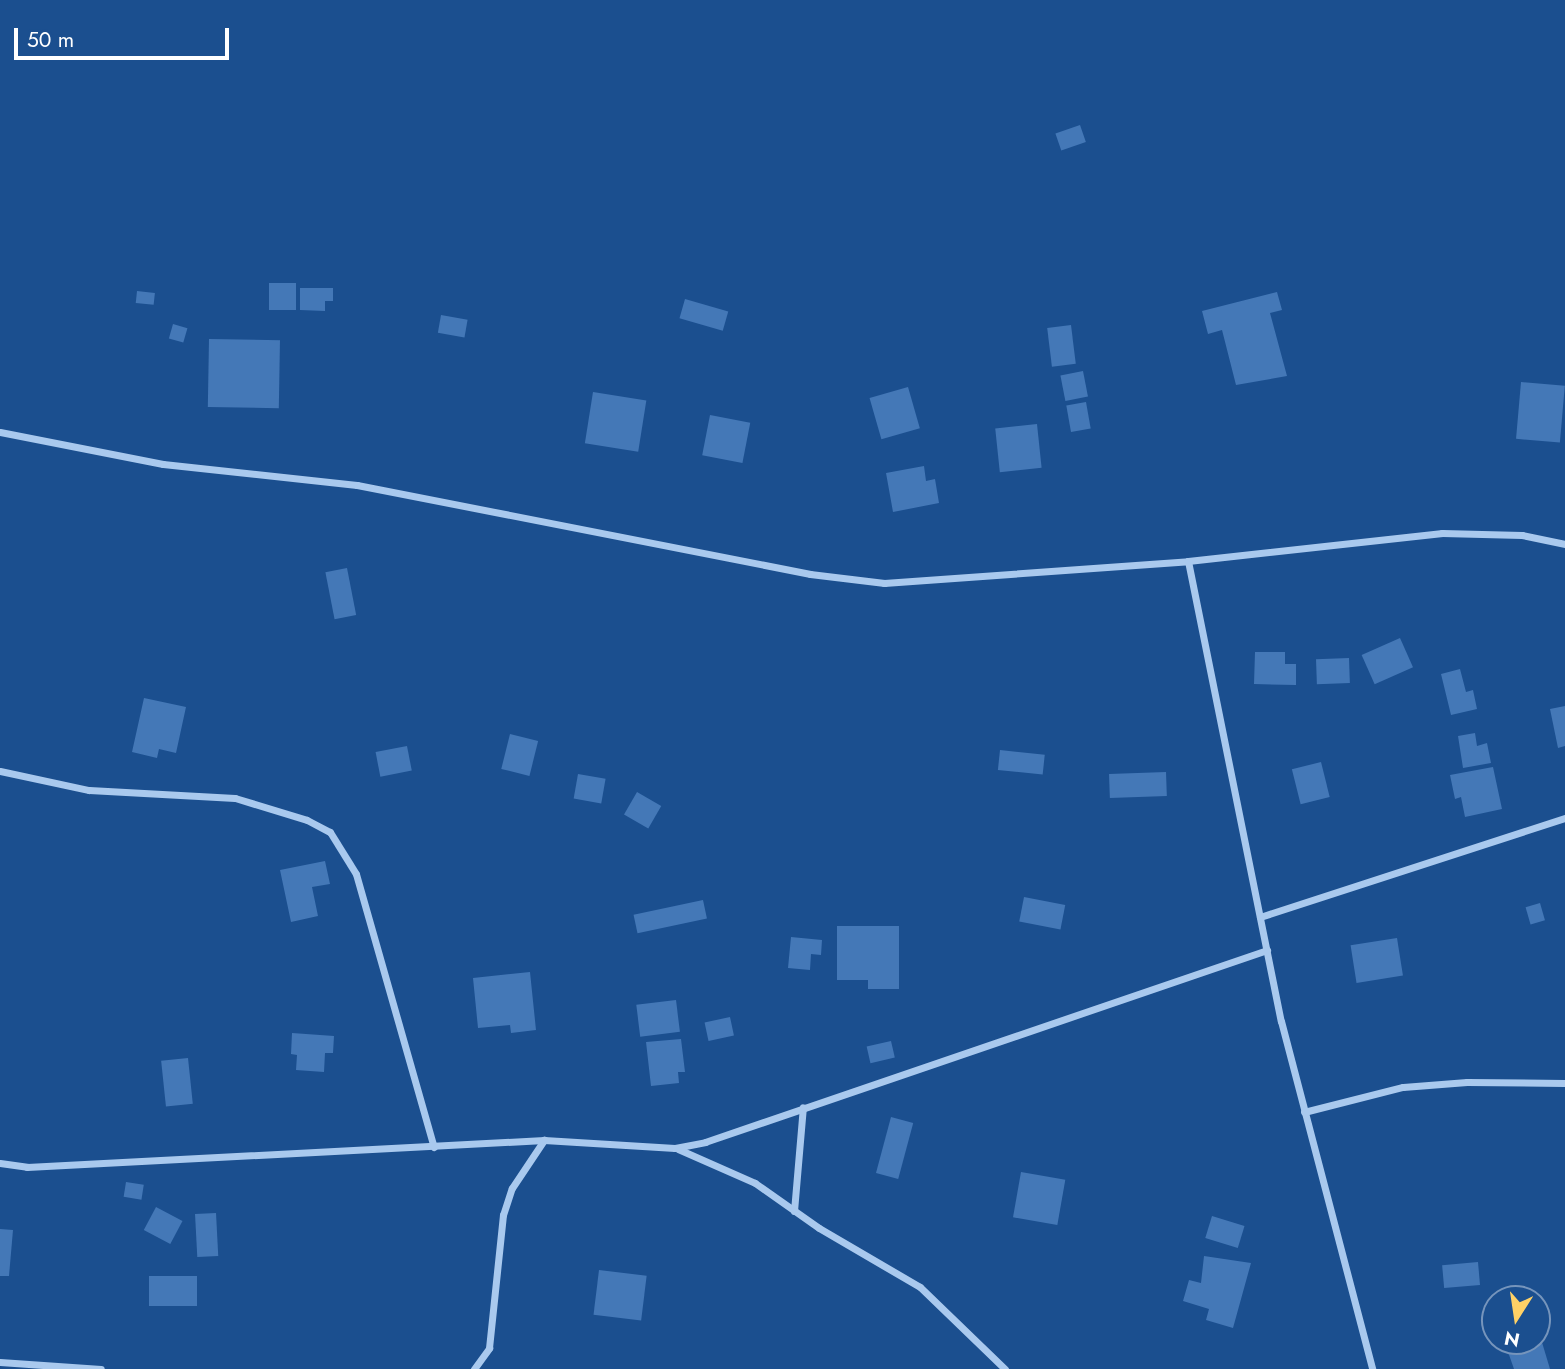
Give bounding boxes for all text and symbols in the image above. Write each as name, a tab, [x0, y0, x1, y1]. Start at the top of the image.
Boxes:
scale bar	[18, 14, 233, 58]
text: 50 m	[27, 25, 74, 55]
north arrow	[1481, 1285, 1551, 1355]
text: N	[1502, 1324, 1522, 1354]

